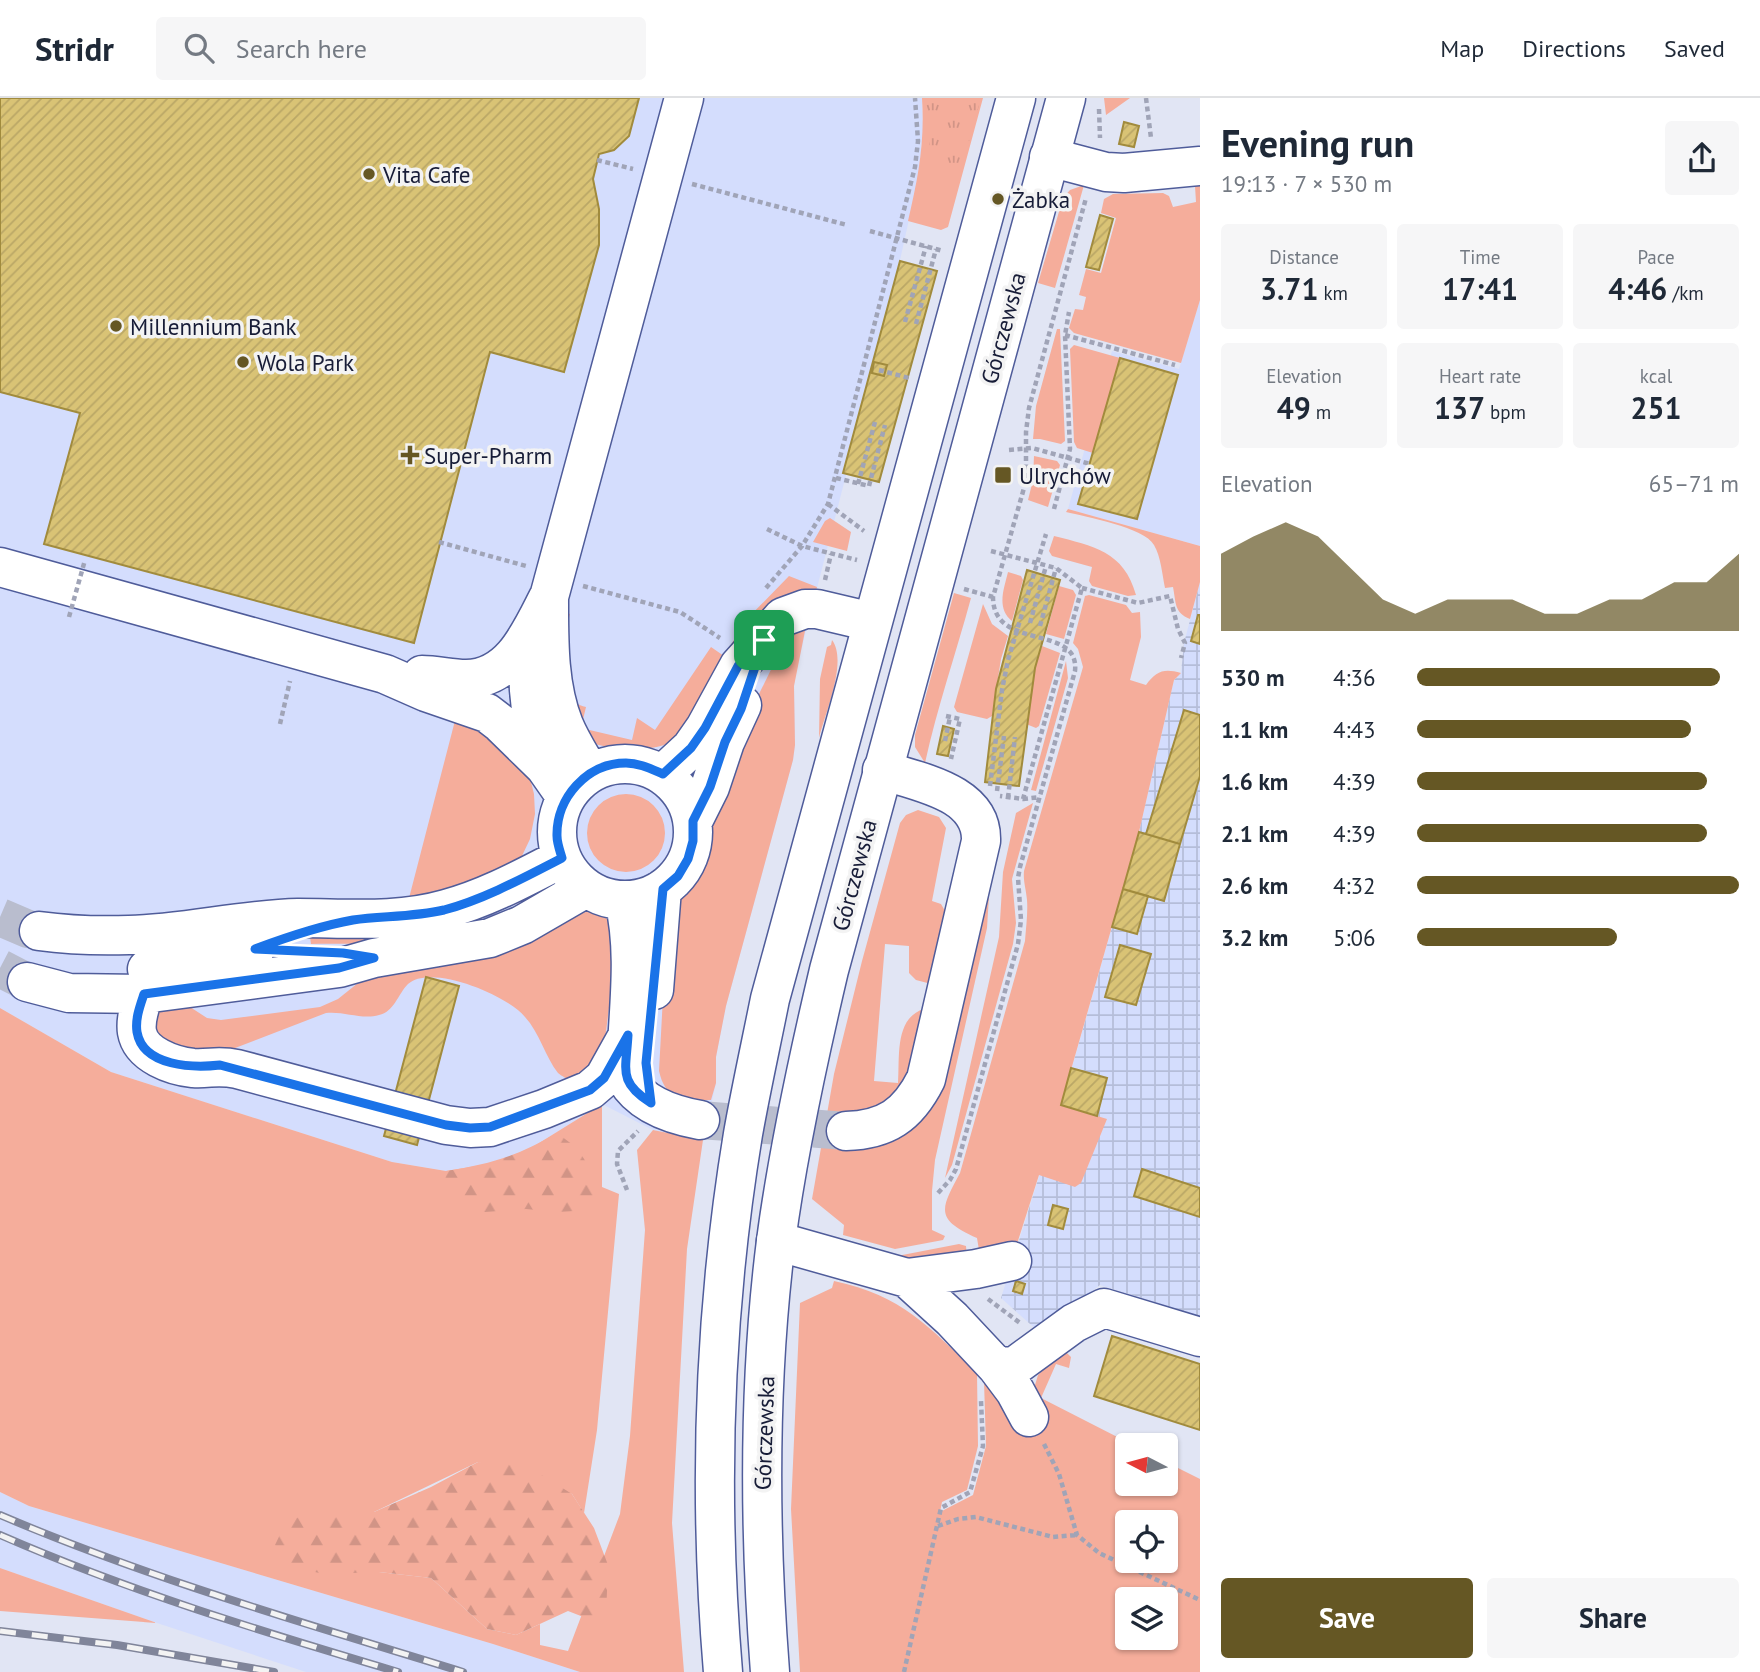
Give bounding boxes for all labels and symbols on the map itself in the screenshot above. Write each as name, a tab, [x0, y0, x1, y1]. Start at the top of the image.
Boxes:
place label: Vita Cafe	[382, 160, 471, 189]
marker: Vita Cafe	[361, 166, 377, 182]
place label: Żabka	[1012, 185, 1070, 214]
marker: Żabka	[990, 191, 1006, 207]
street label: Górczewska	[974, 269, 1032, 387]
place label: Millennium Bank	[130, 312, 296, 341]
marker: Millennium Bank	[108, 318, 124, 334]
place label: Wola Park	[257, 348, 354, 377]
marker: Wola Park	[235, 354, 251, 370]
place label: Super-Pharm	[424, 441, 552, 470]
marker: Super-Pharm	[402, 447, 418, 463]
place label: Ulrychów	[1019, 461, 1111, 490]
marker: Ulrychów	[993, 465, 1013, 485]
pin	[734, 610, 794, 670]
street label: Górczewska	[825, 816, 883, 934]
street label: Górczewska	[748, 1375, 780, 1491]
north arrow	[1115, 1433, 1178, 1496]

